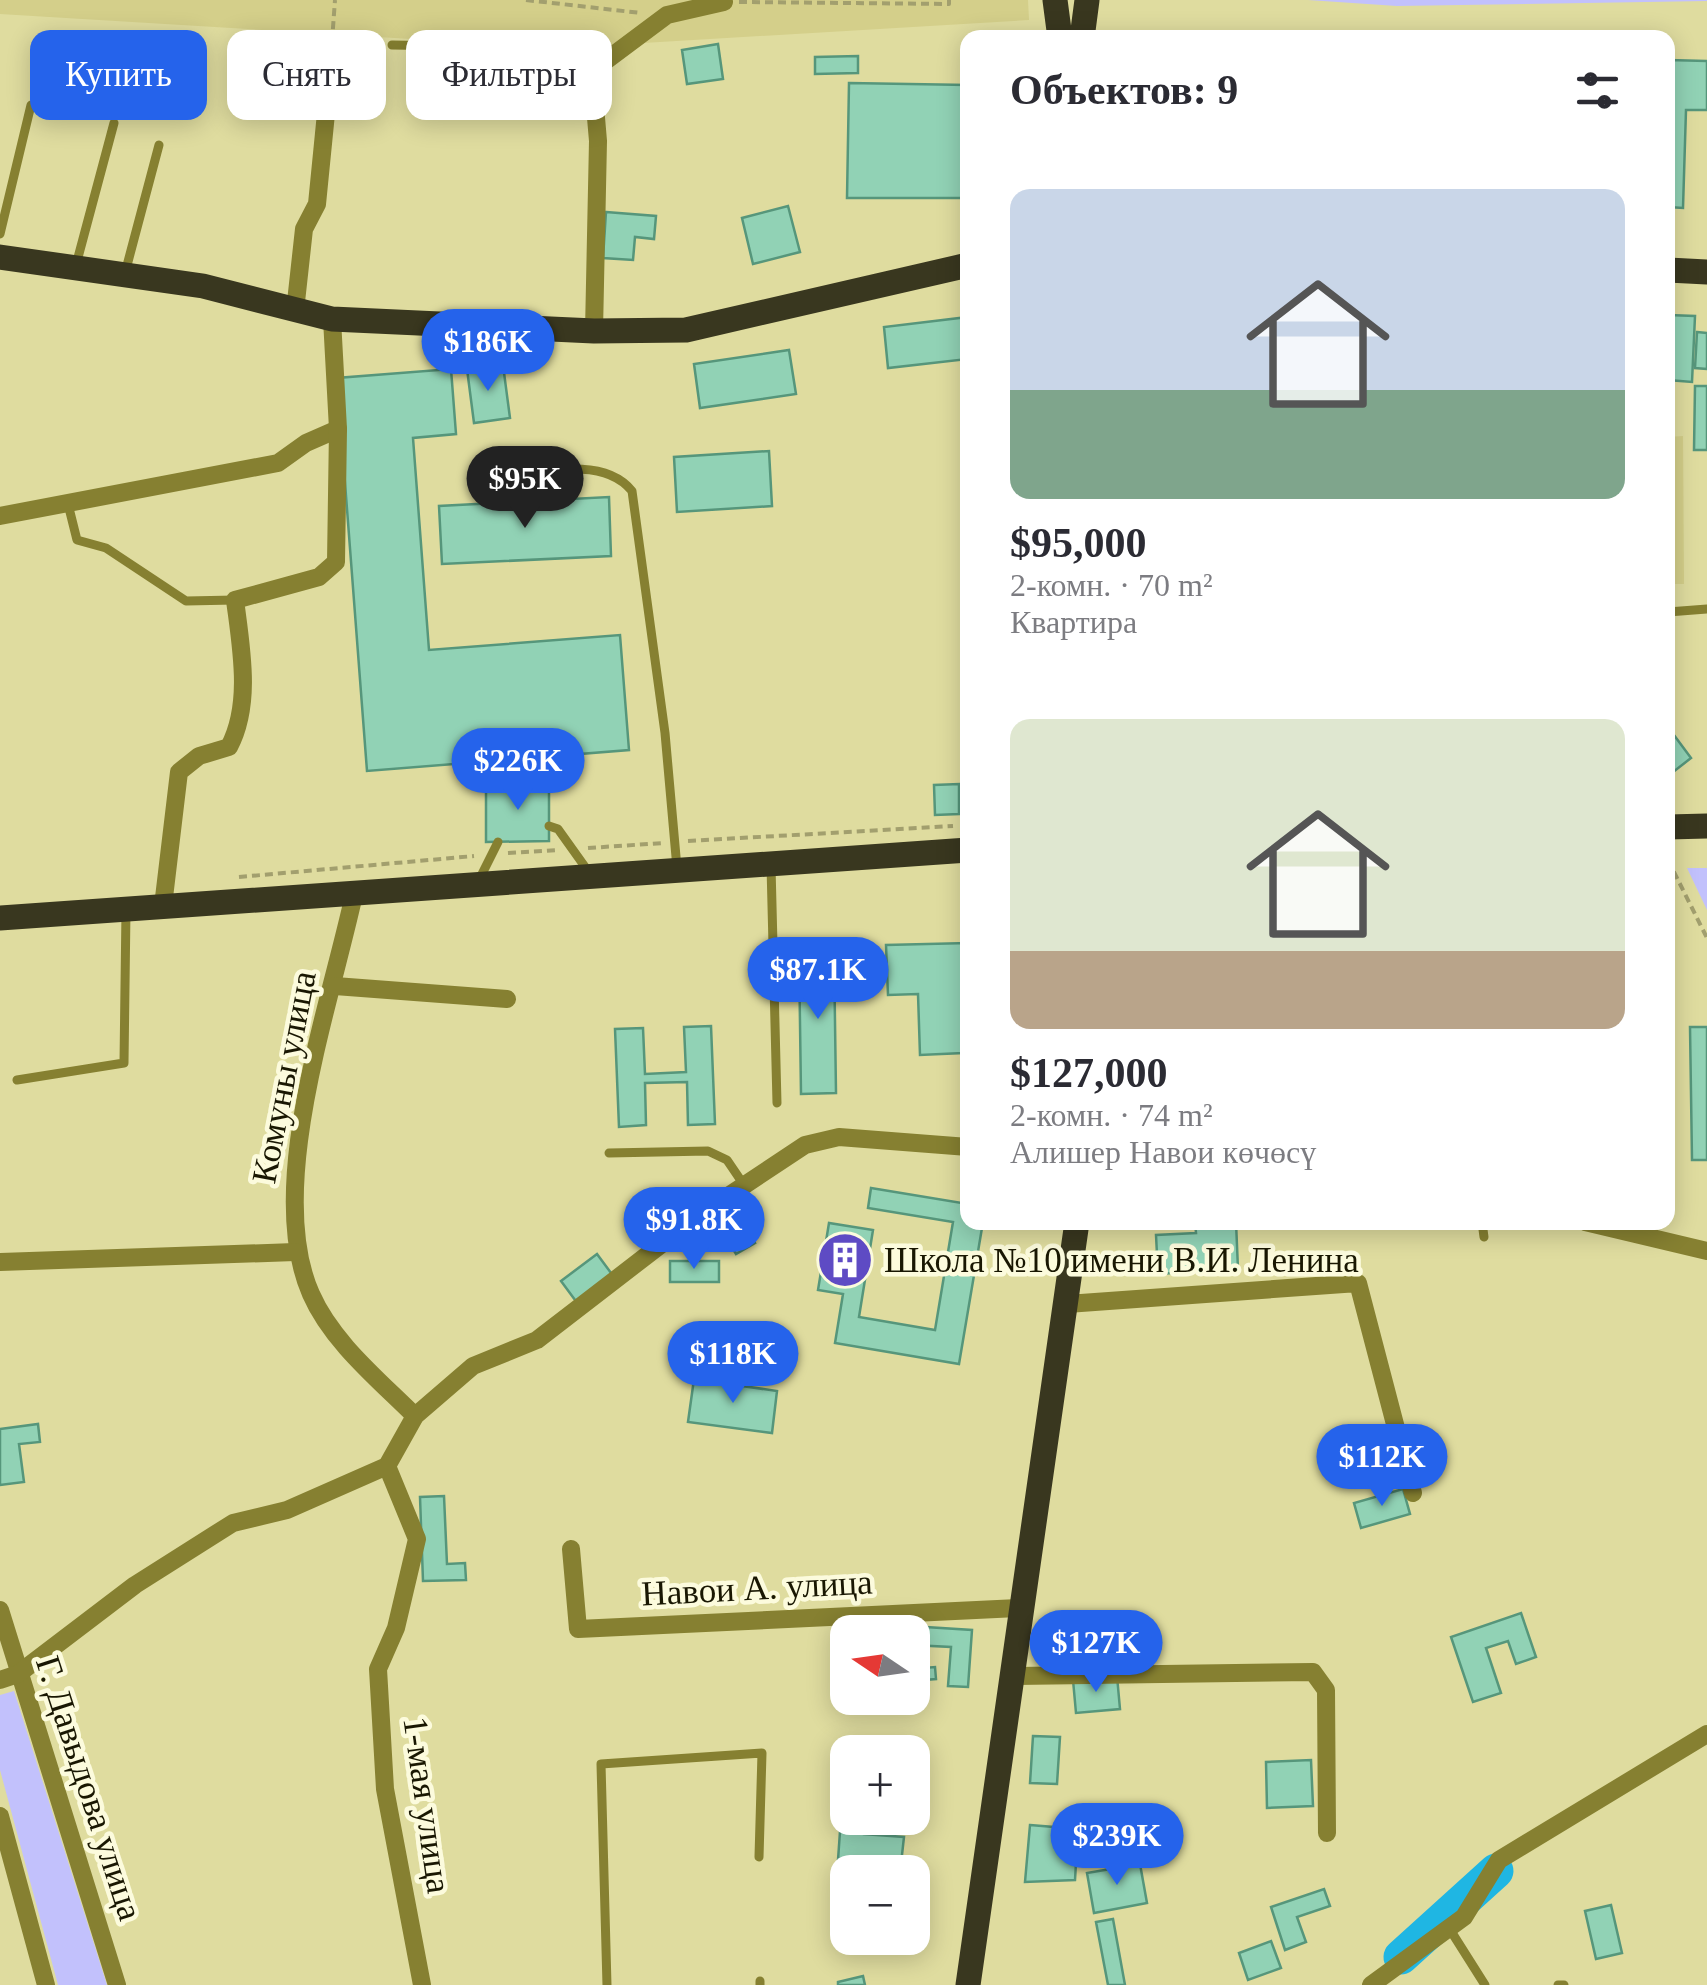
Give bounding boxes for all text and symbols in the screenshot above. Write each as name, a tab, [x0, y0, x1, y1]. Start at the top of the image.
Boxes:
chip: Купить	[30, 30, 207, 120]
chip: Снять	[227, 30, 386, 120]
chip: Фильтры	[406, 30, 612, 120]
icon: filters	[1570, 63, 1625, 118]
text: Объектов: 9	[1010, 67, 1238, 113]
icon: home	[1228, 254, 1408, 434]
pin: $186K	[418, 309, 558, 394]
text: $186K	[444, 323, 532, 359]
pin: $95K	[466, 446, 584, 531]
text: $95K	[489, 460, 561, 496]
text: $95,000	[1010, 520, 1147, 566]
text: 2-комн. · 70 m²	[1010, 567, 1212, 603]
text: Квартира	[1010, 604, 1137, 640]
pin: $226K	[448, 728, 588, 813]
text: $226K	[474, 742, 562, 778]
icon: home	[1228, 784, 1408, 964]
pin: $87.1K	[737, 937, 899, 1022]
text: $87.1K	[770, 951, 866, 987]
street label: Комуны улица	[244, 967, 324, 1186]
text: $127,000	[1010, 1050, 1168, 1096]
text: 2-комн. · 74 m²	[1010, 1097, 1212, 1133]
text: Алишер Навои көчөсү	[1010, 1134, 1316, 1170]
pin: $91.8K	[613, 1187, 775, 1272]
text: $91.8K	[646, 1201, 742, 1237]
building icon: Школа №10 имени В.И. Ленина	[815, 1230, 875, 1290]
place label: Школа №10 имени В.И. Ленина	[884, 1241, 1359, 1280]
pin: $118K	[663, 1321, 803, 1406]
text: $118K	[689, 1335, 777, 1371]
pin: $112K	[1312, 1424, 1452, 1509]
text: $112K	[1338, 1438, 1426, 1474]
street label: Навои А. улица	[640, 1562, 874, 1614]
pin: $127K	[1026, 1610, 1166, 1695]
north arrow	[830, 1615, 930, 1715]
map controls	[830, 1615, 930, 1955]
text: $127K	[1052, 1624, 1140, 1660]
street label: Г. Давыдова улица	[28, 1651, 150, 1925]
street label: 1-мая улица	[395, 1714, 459, 1896]
button: +	[830, 1735, 930, 1835]
pin: $239K	[1047, 1803, 1187, 1888]
text: $239K	[1073, 1817, 1161, 1853]
button: −	[830, 1855, 930, 1955]

